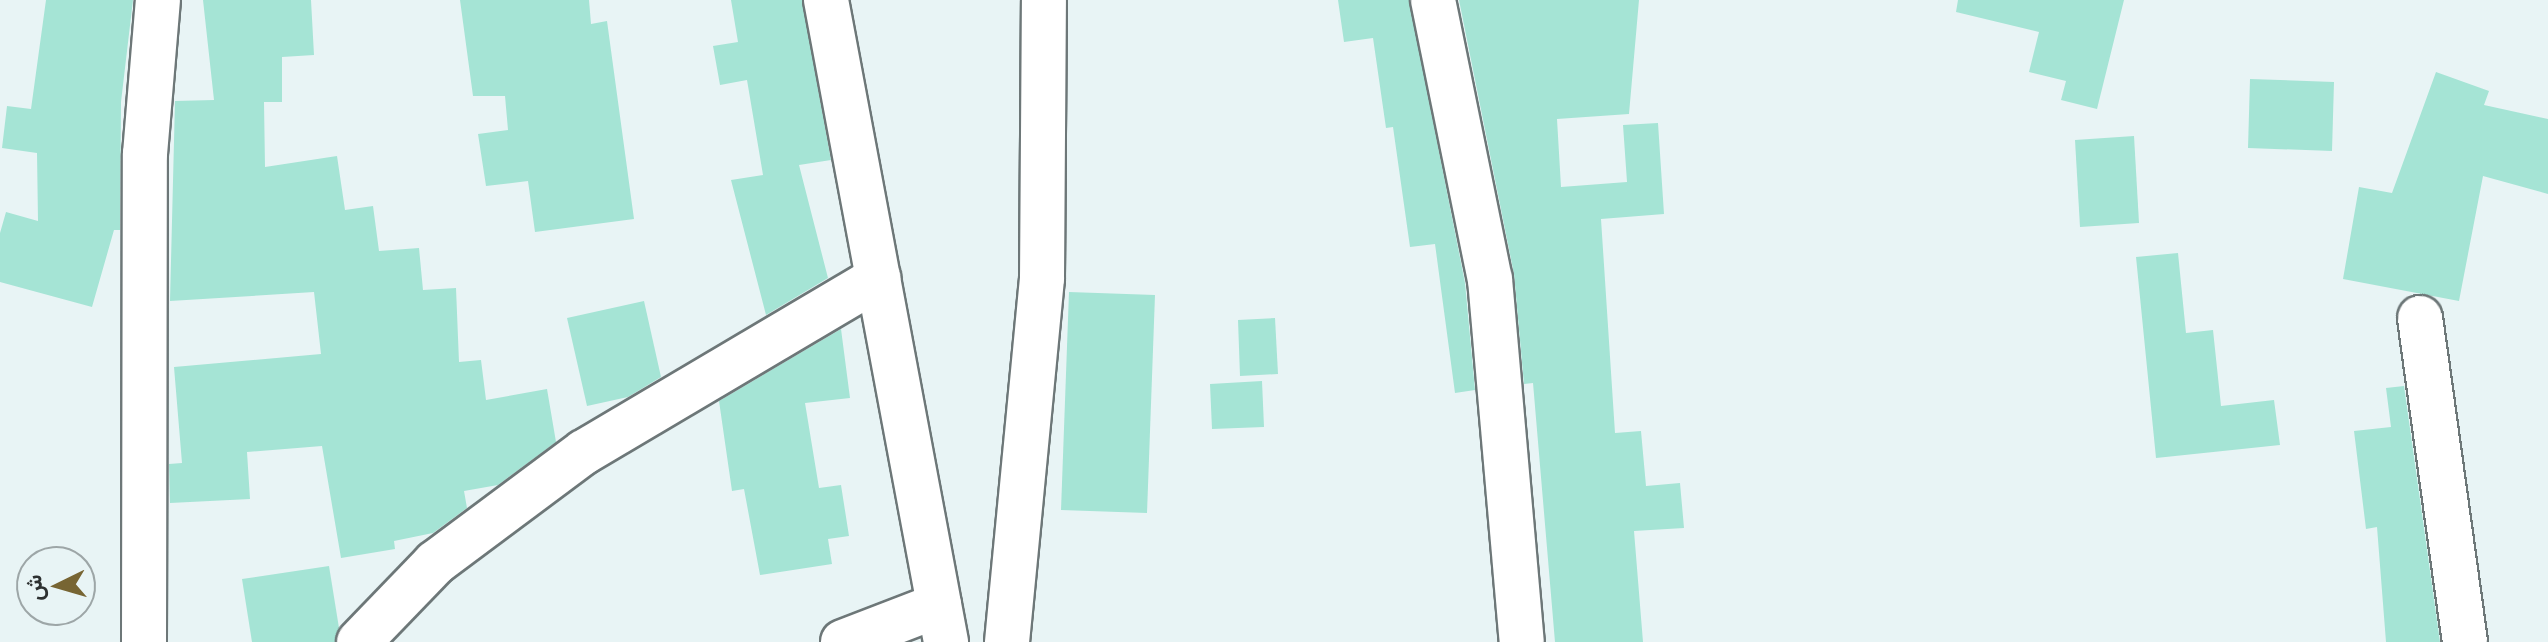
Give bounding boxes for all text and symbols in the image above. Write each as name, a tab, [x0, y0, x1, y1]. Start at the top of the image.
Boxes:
north arrow	[16, 546, 96, 626]
text: ش	[19, 574, 48, 602]

